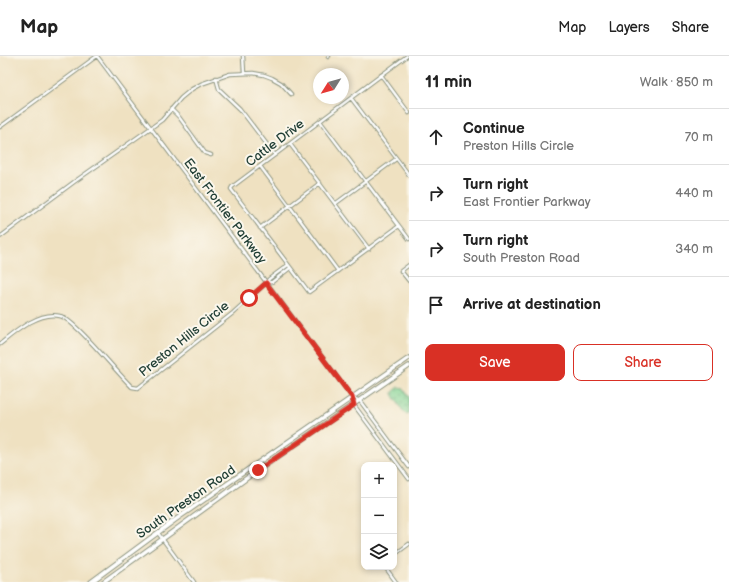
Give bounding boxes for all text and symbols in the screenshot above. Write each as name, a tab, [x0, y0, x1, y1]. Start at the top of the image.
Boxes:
text: Map	[20, 16, 58, 39]
text: Map	[558, 19, 586, 36]
text: Layers	[608, 19, 650, 36]
text: Share	[672, 19, 709, 36]
north arrow	[313, 68, 349, 104]
text: 11 min	[425, 72, 472, 92]
text: Walk · 850 m	[640, 74, 713, 90]
street label: Cattle Drive	[243, 116, 308, 170]
text: Continue	[463, 119, 525, 138]
icon: ahead	[425, 126, 447, 148]
text: 70 m	[685, 129, 713, 145]
text: Preston Hills Circle	[463, 138, 574, 154]
street label: East Frontier Parkway	[180, 155, 270, 267]
text: Turn right	[463, 175, 528, 194]
icon: right	[425, 182, 447, 204]
text: 440 m	[675, 185, 713, 201]
text: East Frontier Parkway	[463, 194, 591, 210]
text: Turn right	[463, 231, 528, 250]
icon: right	[425, 238, 447, 260]
text: 340 m	[675, 241, 713, 257]
text: South Preston Road	[463, 250, 580, 266]
route start	[240, 289, 258, 307]
icon: arrive	[425, 294, 447, 316]
text: Arrive at destination	[463, 295, 601, 314]
street label: Preston Hills Circle	[136, 298, 232, 380]
button: Save	[425, 344, 565, 381]
button: Share	[573, 344, 713, 381]
route end	[249, 461, 267, 479]
street label: South Preston Road	[133, 462, 239, 542]
map controls	[361, 462, 397, 570]
button: +	[361, 462, 397, 498]
button: −	[361, 498, 397, 534]
button: layers	[361, 534, 397, 570]

